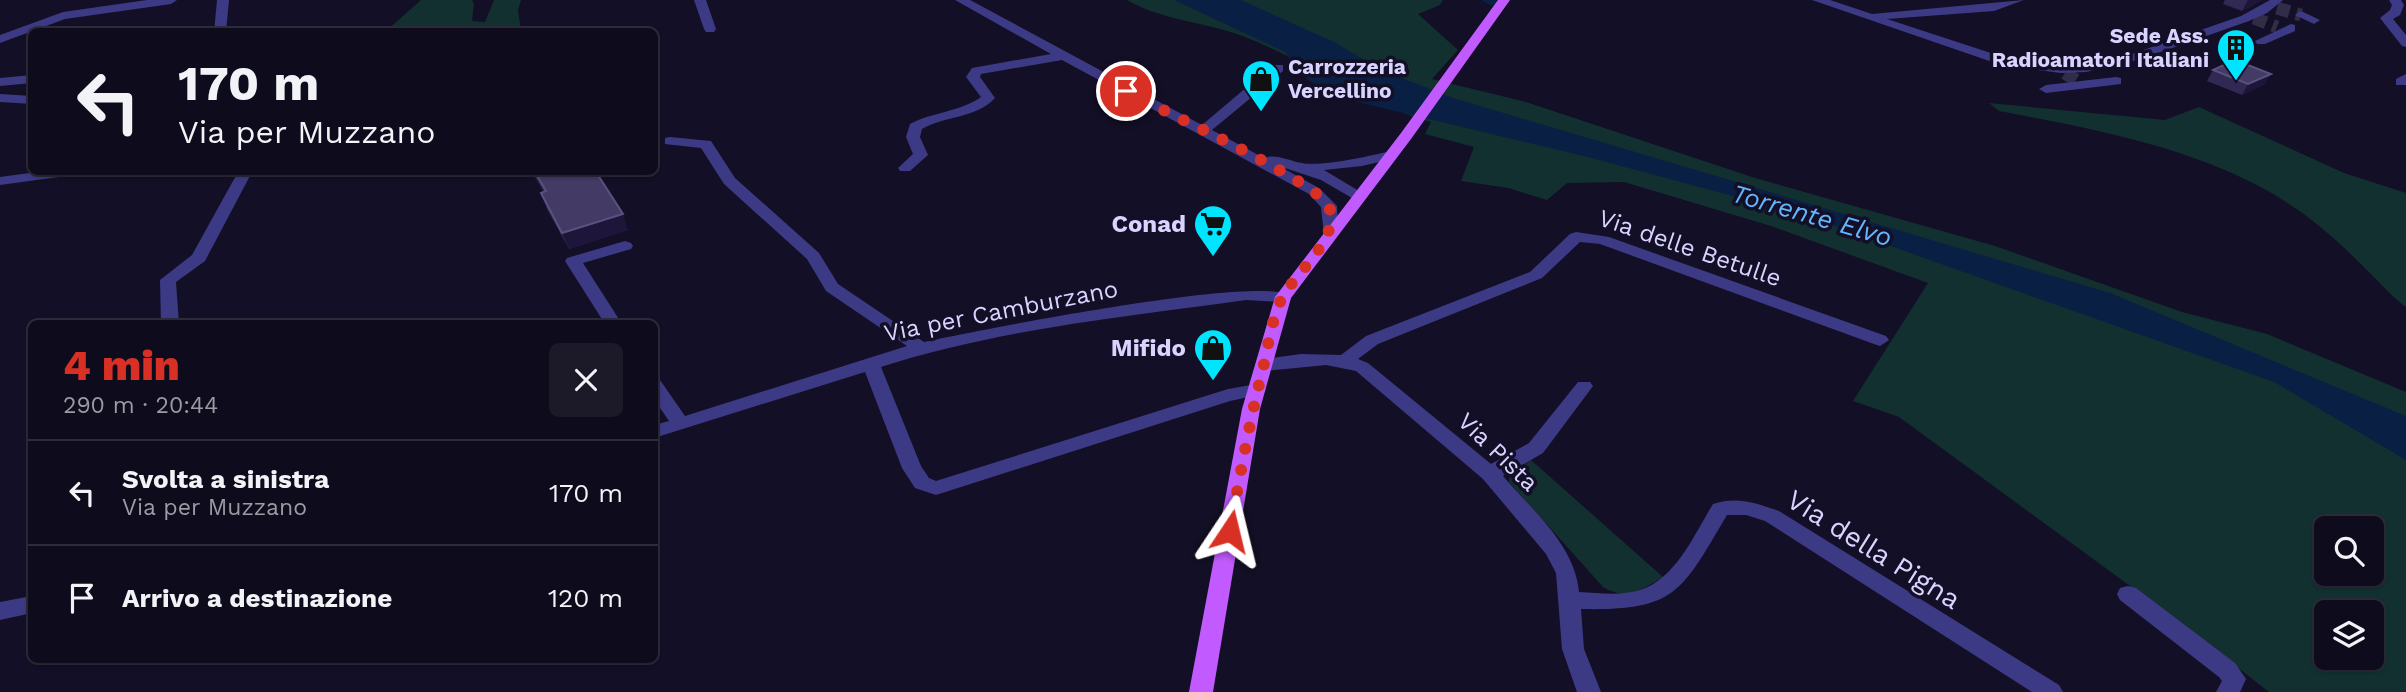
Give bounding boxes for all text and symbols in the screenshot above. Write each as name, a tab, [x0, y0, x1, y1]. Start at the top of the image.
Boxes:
place label: Sede Ass. Radioamatori Italiani	[1992, 23, 2209, 72]
building icon: Sede Ass. Radioamatori Italiani	[2215, 27, 2257, 82]
text: 170 m	[178, 54, 319, 112]
place label: Carrozzeria Vercellino	[1288, 54, 1407, 103]
icon: left	[63, 56, 154, 147]
shop icon: Carrozzeria Vercellino	[1240, 58, 1282, 113]
pin	[1096, 61, 1156, 121]
icon: arrive	[1107, 72, 1145, 110]
text: Via per Muzzano	[178, 113, 435, 151]
water label: Torrente Elvo	[1729, 178, 1895, 252]
supermarket icon: Conad	[1192, 203, 1234, 258]
street label: Via delle Betulle	[1595, 204, 1785, 292]
place label: Conad	[1112, 210, 1186, 238]
street label: Via per Camburzano	[882, 275, 1120, 347]
shop icon: Mifido	[1192, 327, 1234, 382]
place label: Mifido	[1111, 334, 1186, 362]
text: 4 min	[63, 341, 180, 390]
button: close	[549, 343, 623, 417]
text: 290 m · 20:44	[63, 392, 218, 419]
street label: Via Pista	[1452, 407, 1544, 497]
text: Svolta a sinistra	[122, 464, 329, 494]
icon: left	[63, 474, 101, 512]
text: 170 m	[549, 478, 623, 508]
street label: Via della Pigna	[1781, 483, 1967, 616]
text: Via per Muzzano	[122, 494, 307, 521]
position arrow	[1193, 494, 1267, 568]
map controls	[2314, 516, 2384, 670]
button: search	[2314, 516, 2384, 586]
icon: arrive	[63, 579, 101, 617]
text: Arrivo a destinazione	[122, 583, 392, 613]
text: 120 m	[548, 583, 623, 613]
button: layers	[2314, 600, 2384, 670]

